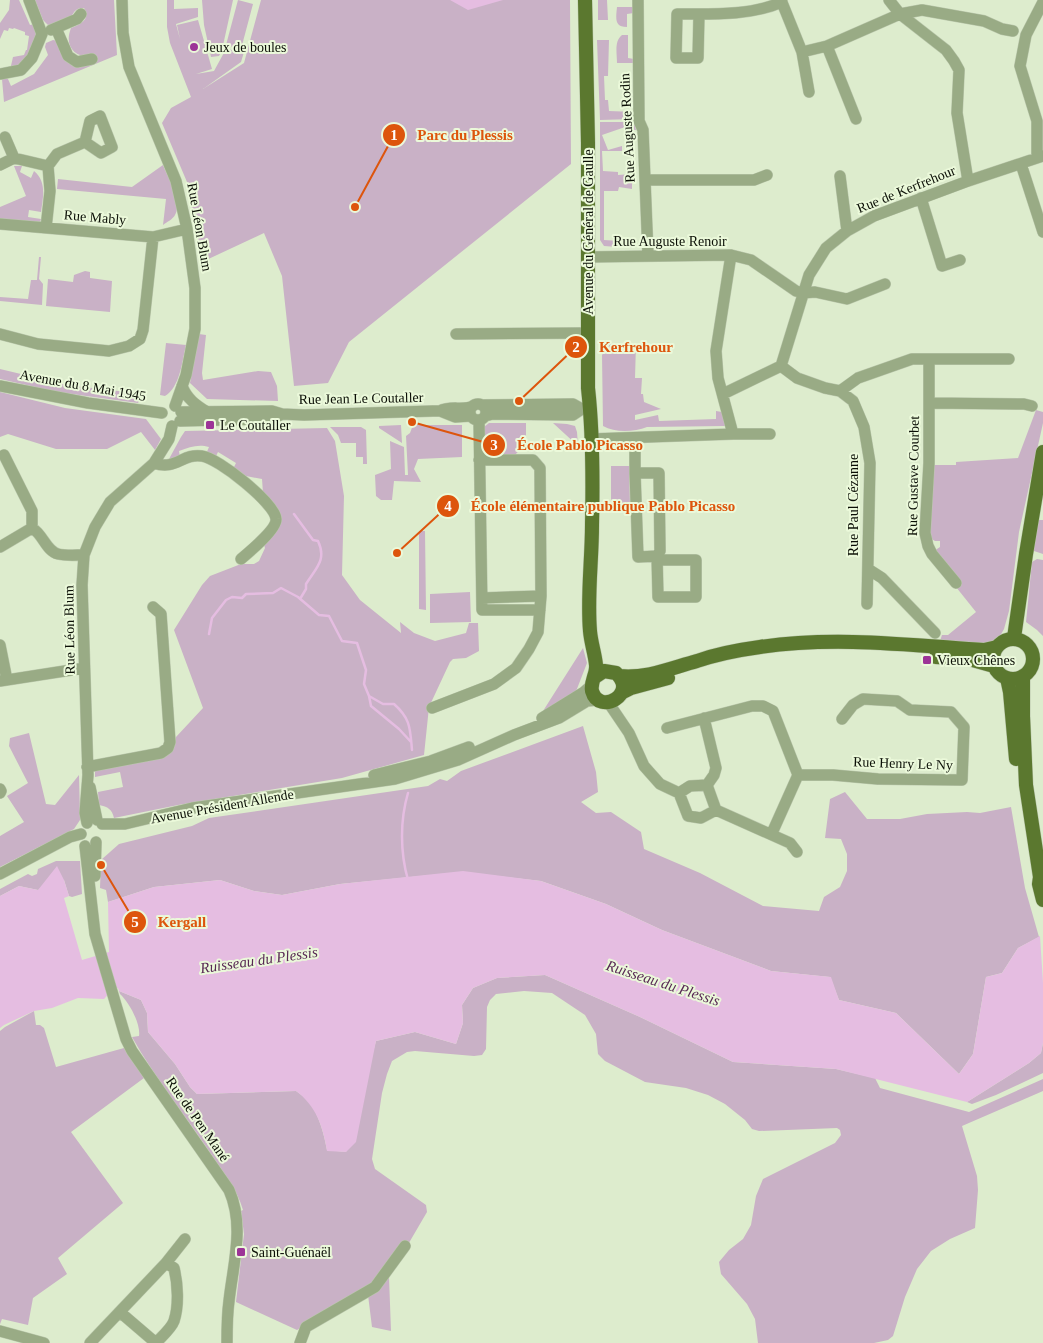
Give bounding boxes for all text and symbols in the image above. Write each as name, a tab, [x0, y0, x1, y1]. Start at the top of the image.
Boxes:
place label: Jeux de boules	[204, 40, 286, 55]
marker: Jeux de boules	[188, 41, 200, 53]
street label: Rue Auguste Rodin	[617, 73, 638, 183]
callout: Parc du Plessis	[382, 120, 522, 150]
text: 1	[390, 127, 398, 143]
text: Parc du Plessis	[417, 127, 513, 143]
street label: Avenue du Général de Gaulle	[581, 149, 596, 315]
street label: Rue de Kerfrehour	[855, 163, 958, 216]
street label: Rue Léon Blum	[184, 182, 215, 273]
street label: Rue Mably	[63, 207, 127, 228]
street label: Rue Auguste Renoir	[613, 234, 727, 249]
callout: Kerfrehour	[564, 332, 683, 362]
text: 2	[572, 339, 580, 355]
text: Kerfrehour	[599, 339, 673, 355]
street label: Avenue du 8 Mai 1945	[19, 367, 147, 404]
street label: Rue Jean Le Coutaller	[298, 390, 424, 407]
street label: Rue Gustave Courbet	[905, 416, 922, 536]
place label: Le Coutaller	[220, 418, 291, 433]
marker: Le Coutaller	[204, 419, 216, 431]
callout: École Pablo Picasso	[482, 430, 653, 460]
text: 3	[490, 437, 498, 453]
text: École Pablo Picasso	[517, 437, 643, 453]
street label: Rue Paul Cézanne	[846, 454, 861, 556]
callout: École élémentaire publique Pablo Picasso	[436, 491, 746, 521]
text: 4	[444, 498, 452, 514]
text: École élémentaire publique Pablo Picasso	[471, 498, 735, 514]
street label: Rue Léon Blum	[61, 585, 78, 675]
place label: Vieux Chênes	[937, 653, 1015, 668]
marker: Vieux Chênes	[921, 654, 933, 666]
street label: Rue Henry Le Ny	[853, 754, 953, 773]
street label: Avenue Président Allende	[149, 787, 295, 826]
callout: Kergall	[122, 907, 216, 937]
text: 5	[131, 914, 139, 930]
text: Kergall	[158, 914, 206, 930]
water label: Ruisseau du Plessis	[198, 944, 319, 976]
water label: Ruisseau du Plessis	[603, 957, 722, 1009]
street label: Rue de Pen Mané	[163, 1074, 232, 1164]
place label: Saint-Guénaël	[251, 1245, 331, 1260]
marker: Saint-Guénaël	[235, 1246, 247, 1258]

